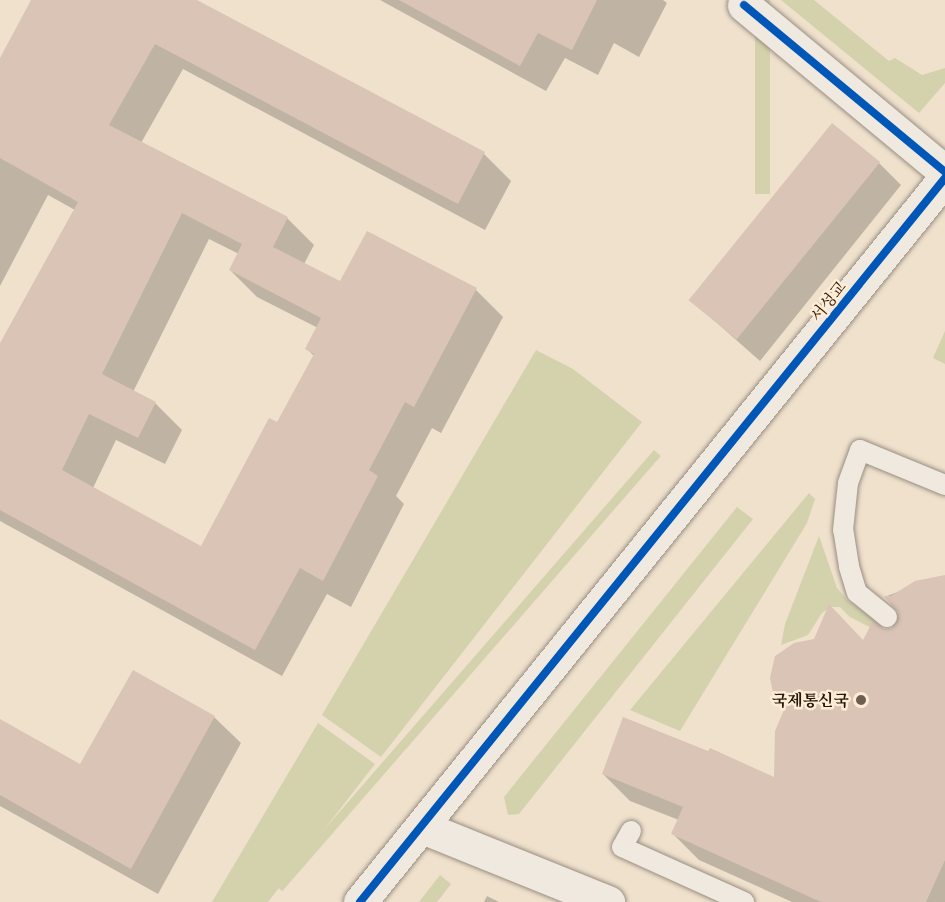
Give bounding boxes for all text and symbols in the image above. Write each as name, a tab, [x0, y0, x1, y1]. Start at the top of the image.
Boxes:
street label: 서성교	[806, 277, 850, 325]
place label: 국제통신국	[772, 690, 849, 710]
marker: 국제통신국	[854, 693, 868, 707]

